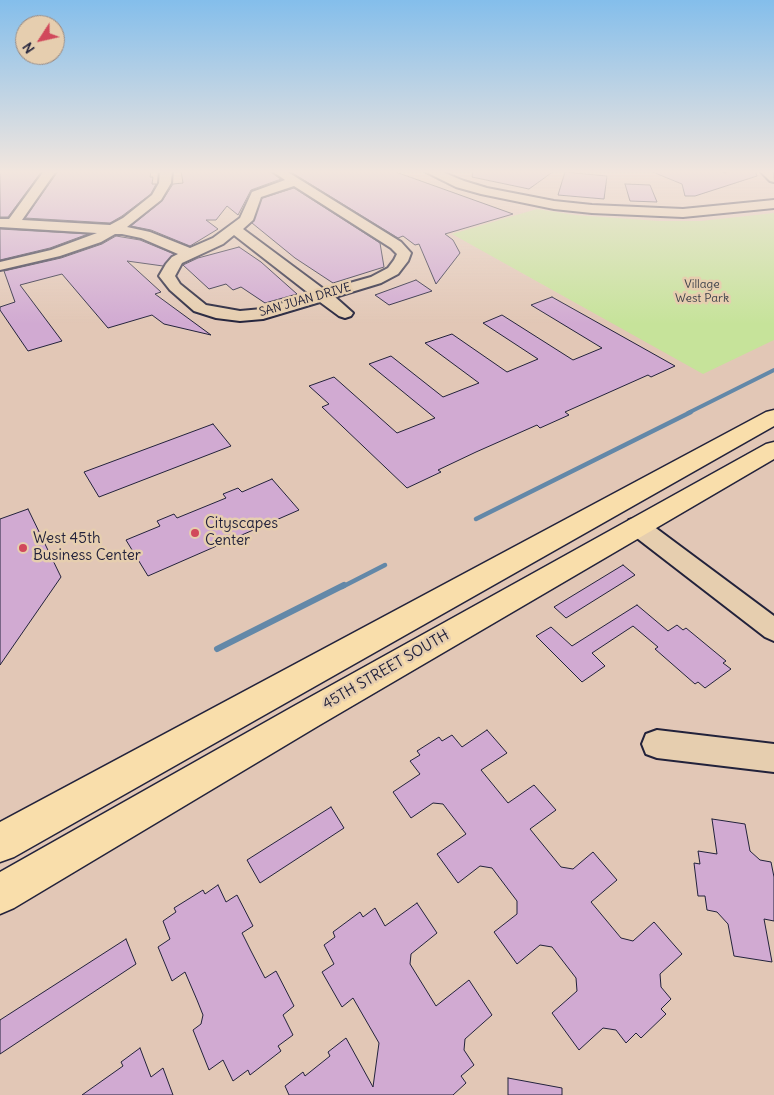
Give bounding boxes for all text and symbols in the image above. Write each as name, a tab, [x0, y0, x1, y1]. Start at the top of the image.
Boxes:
north arrow	[15, 15, 65, 65]
text: N	[18, 39, 39, 57]
park label: Village West Park	[675, 278, 729, 306]
street label: SAN JUAN DRIVE	[257, 280, 353, 320]
place label: Cityscapes Center	[205, 515, 278, 550]
marker: Cityscapes Center	[189, 527, 201, 539]
place label: West 45th Business Center	[33, 530, 141, 565]
marker: West 45th Business Center	[17, 542, 29, 554]
street label: 45TH STREET SOUTH	[320, 626, 452, 714]

